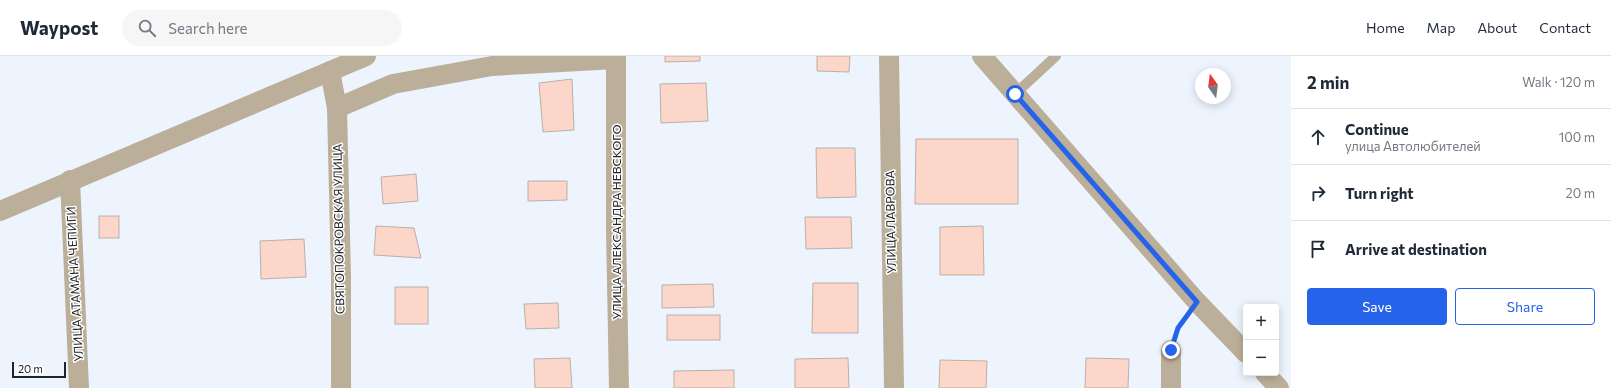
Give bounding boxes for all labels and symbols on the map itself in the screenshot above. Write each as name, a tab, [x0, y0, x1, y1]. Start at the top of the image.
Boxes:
north arrow	[1195, 68, 1231, 104]
route start	[1006, 85, 1024, 103]
street label: УЛИЦА АЛЕКСАНДРА НЕВСКОГО	[609, 124, 623, 320]
street label: СВЯТОПОКРОВСКАЯ УЛИЦА	[330, 144, 346, 314]
street label: УЛИЦА ЛАВРОВА	[882, 170, 898, 274]
street label: УЛИЦА АТАМАНА ЧЕПИГИ	[63, 206, 85, 362]
route end	[1162, 341, 1180, 359]
scale bar	[12, 360, 66, 379]

